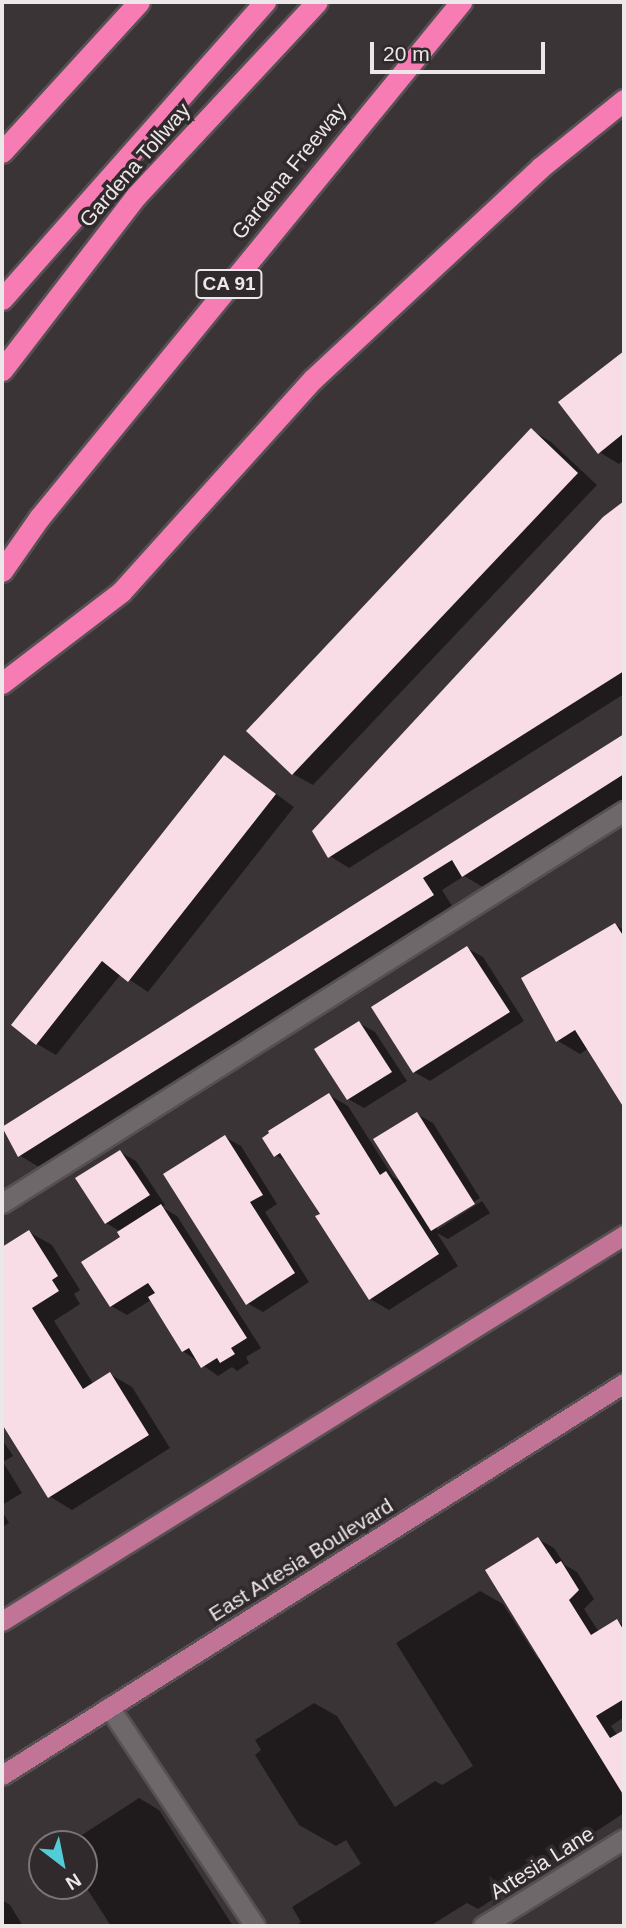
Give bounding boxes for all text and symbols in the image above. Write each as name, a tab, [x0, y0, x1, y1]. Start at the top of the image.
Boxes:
scale bar	[374, 28, 549, 72]
text: 20 m	[383, 42, 430, 65]
street label: Gardena Tollway	[74, 98, 196, 232]
street label: Gardena Freeway	[226, 98, 352, 244]
road number: CA 91	[194, 268, 264, 300]
street label: East Artesia Boulevard	[204, 1493, 398, 1627]
street label: Artesia Lane	[485, 1821, 599, 1905]
north arrow	[28, 1830, 98, 1900]
text: N	[62, 1869, 85, 1894]

